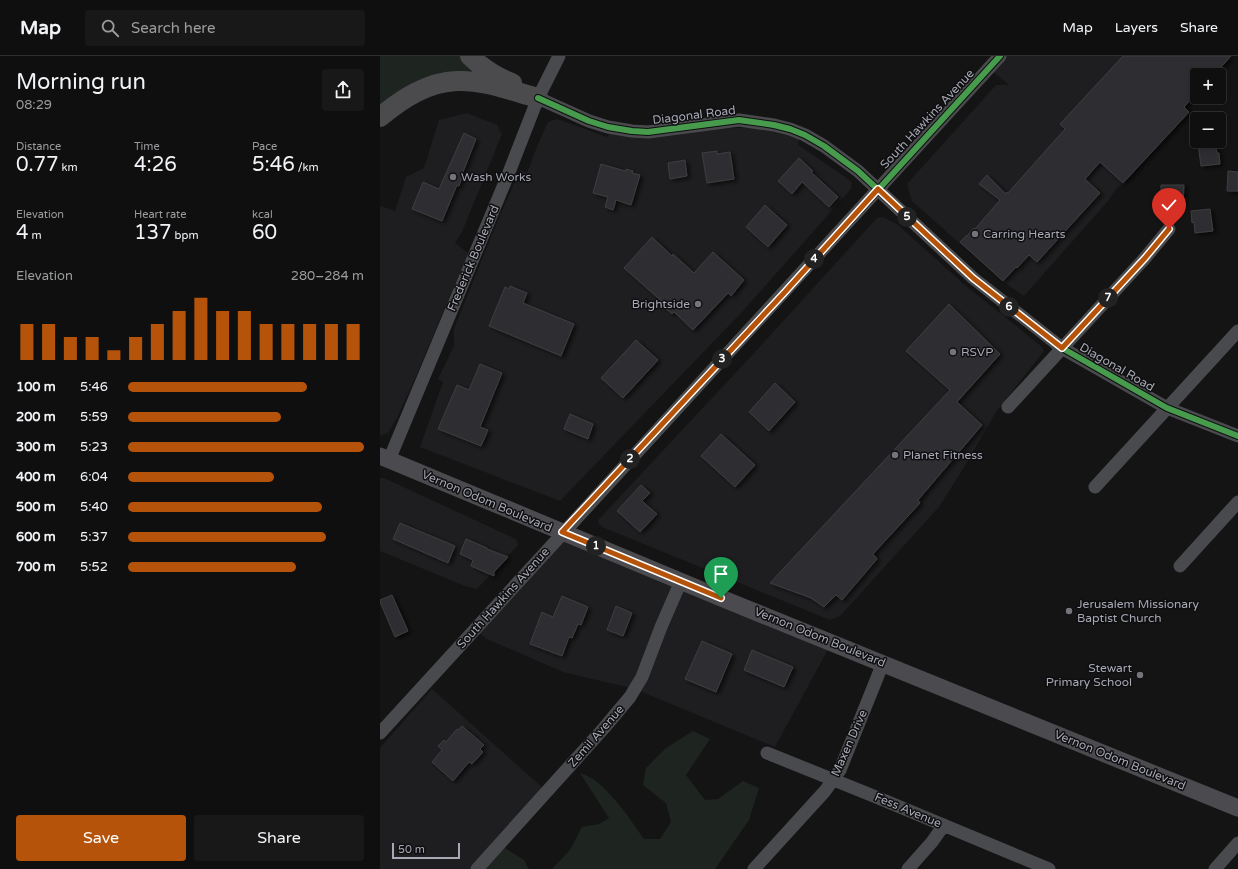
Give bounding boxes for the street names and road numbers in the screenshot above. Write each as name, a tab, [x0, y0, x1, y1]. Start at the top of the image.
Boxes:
street label: South Hawkins Avenue	[877, 66, 977, 172]
street label: Diagonal Road	[652, 103, 736, 127]
street label: Frederick Boulevard	[444, 203, 502, 313]
street label: Diagonal Road	[1077, 340, 1157, 394]
street label: Vernon Odom Boulevard	[420, 467, 554, 535]
street label: South Hawkins Avenue	[454, 545, 552, 651]
street label: Vernon Odom Boulevard	[752, 604, 888, 670]
street label: Zemil Avenue	[565, 702, 627, 770]
street label: Maxen Drive	[828, 707, 870, 778]
street label: Vernon Odom Boulevard	[1052, 727, 1188, 793]
street label: Fess Avenue	[872, 790, 944, 830]

